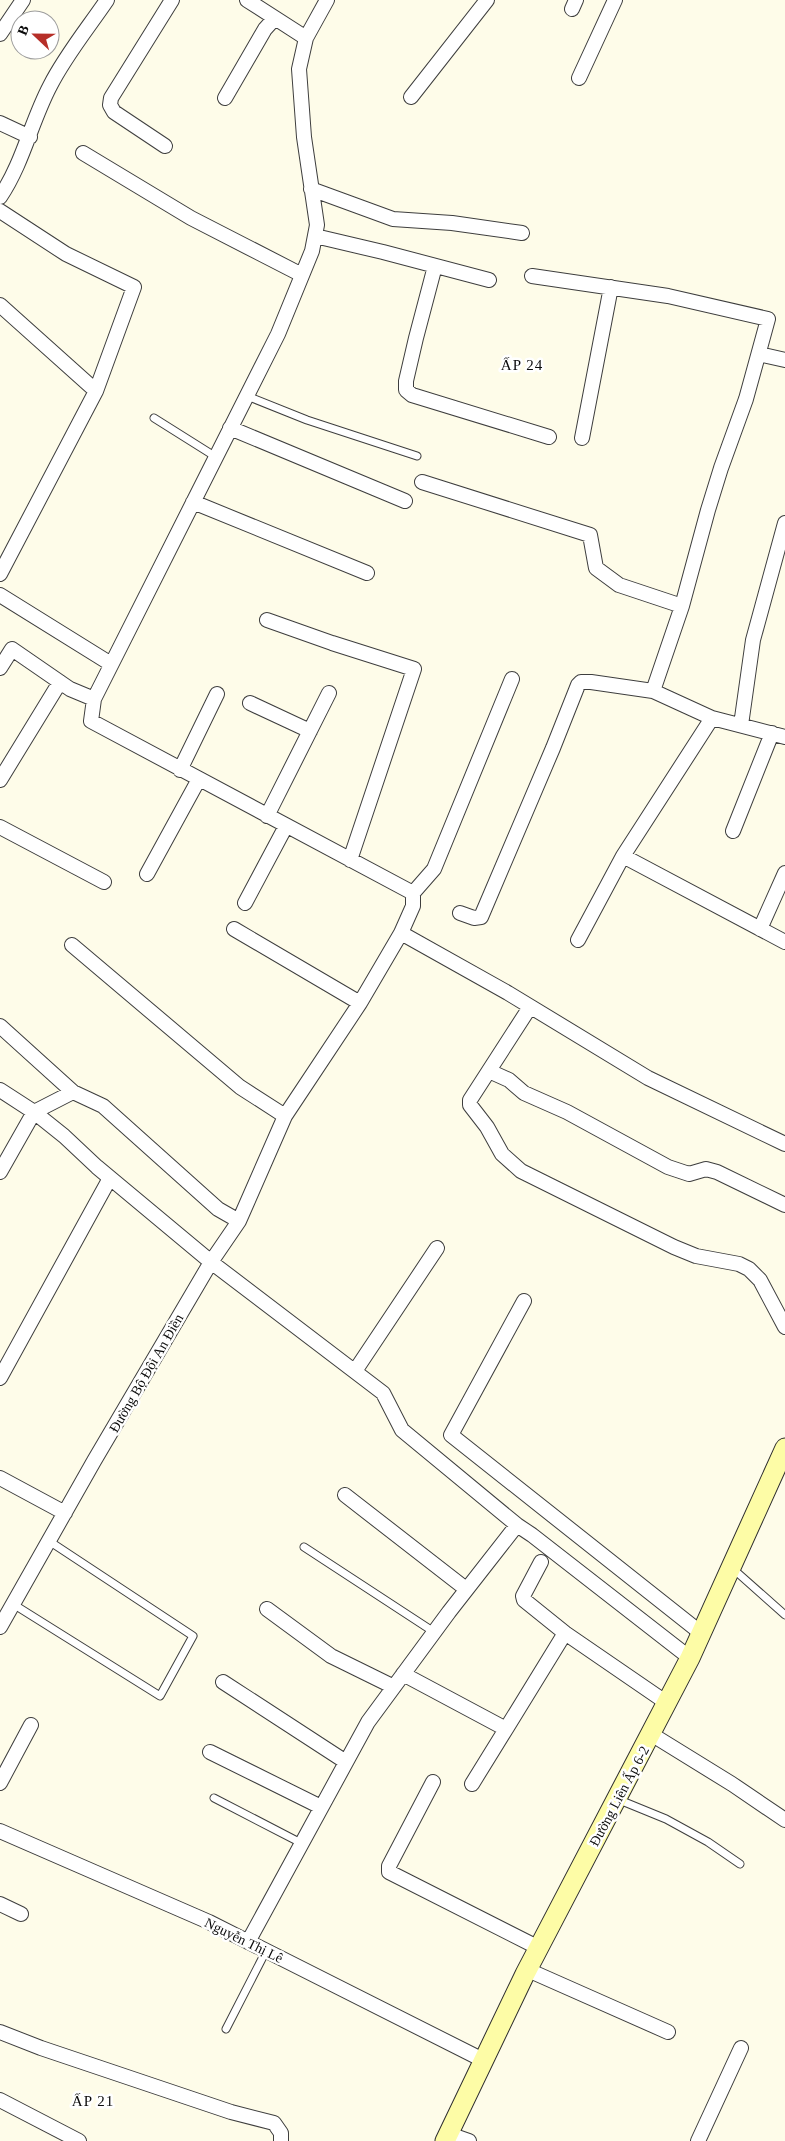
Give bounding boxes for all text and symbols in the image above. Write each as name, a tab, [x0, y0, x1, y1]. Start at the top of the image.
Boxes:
north arrow	[10, 10, 60, 60]
text: B	[15, 23, 32, 37]
district label: ẤP 24	[501, 357, 543, 373]
street label: Đường Bộ Đội An Điền	[106, 1311, 186, 1435]
street label: Đường Liên Ấp 6-2	[586, 1743, 652, 1849]
street label: Nguyễn Thị Lê	[202, 1915, 285, 1966]
district label: ẤP 21	[72, 2093, 114, 2109]

